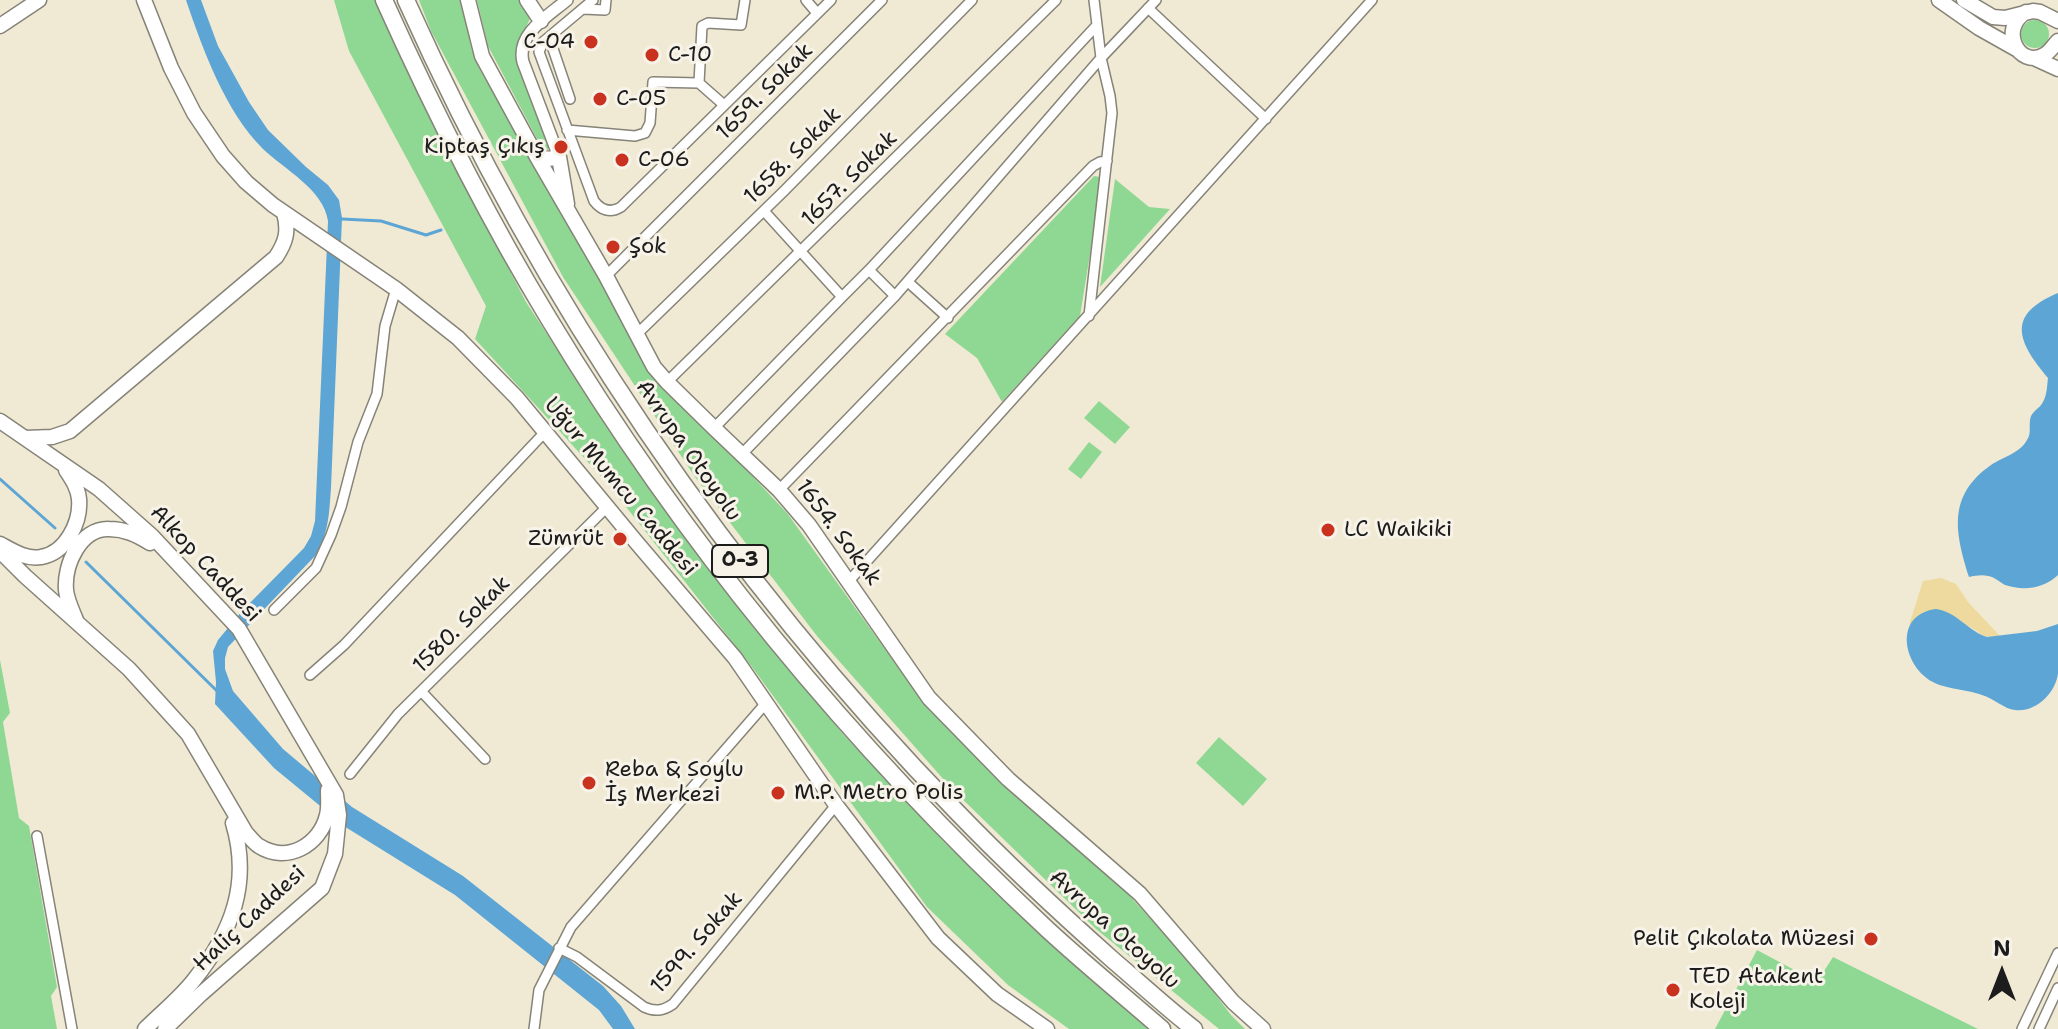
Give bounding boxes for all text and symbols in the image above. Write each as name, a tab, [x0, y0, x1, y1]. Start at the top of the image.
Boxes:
place label: C-04	[523, 29, 575, 55]
marker: C-04	[582, 33, 600, 51]
street label: 1659. Sokak	[711, 38, 819, 146]
place label: C-10	[668, 42, 712, 68]
marker: C-10	[643, 46, 661, 64]
place label: C-05	[616, 86, 666, 112]
marker: C-05	[591, 90, 609, 108]
street label: 1658. Sokak	[739, 102, 847, 210]
street label: 1657. Sokak	[797, 126, 903, 232]
place label: Kiptaş Çıkış	[424, 134, 545, 160]
marker: Kiptaş Çıkış	[552, 138, 570, 156]
place label: C-06	[638, 147, 690, 173]
marker: C-06	[613, 151, 631, 169]
place label: Şok	[629, 234, 667, 260]
marker: Şok	[604, 238, 622, 256]
street label: Avrupa Otoyolu	[630, 375, 746, 527]
street label: Uğur Mumcu Caddesi	[538, 393, 702, 581]
street label: 1654. Sokak	[790, 475, 886, 591]
street label: Alkop Caddesi	[144, 500, 266, 628]
place label: LC Waikiki	[1344, 517, 1452, 543]
marker: LC Waikiki	[1319, 521, 1337, 539]
place label: Zümrüt	[528, 526, 604, 552]
marker: Zümrüt	[611, 530, 629, 548]
road number: O-3	[712, 545, 768, 577]
street label: 1580. Sokak	[408, 571, 516, 679]
place label: Reba & Soylu İş Merkezi	[605, 757, 744, 808]
marker: Reba & Soylu İş Merkezi	[580, 774, 598, 792]
place label: M.P. Metro Polis	[794, 780, 964, 806]
marker: M.P. Metro Polis	[769, 784, 787, 802]
street label: Haliç Caddesi	[189, 860, 311, 978]
street label: Avrupa Otoyolu	[1043, 865, 1185, 995]
street label: 1599. Sokak	[645, 887, 749, 999]
place label: Pelit Çıkolata Müzesi	[1633, 926, 1855, 952]
marker: Pelit Çıkolata Müzesi	[1862, 930, 1880, 948]
north arrow	[1962, 933, 2042, 1013]
text: N	[1993, 934, 2011, 963]
place label: TED Atakent Koleji	[1689, 964, 1823, 1016]
marker: TED Atakent Koleji	[1664, 981, 1682, 999]

